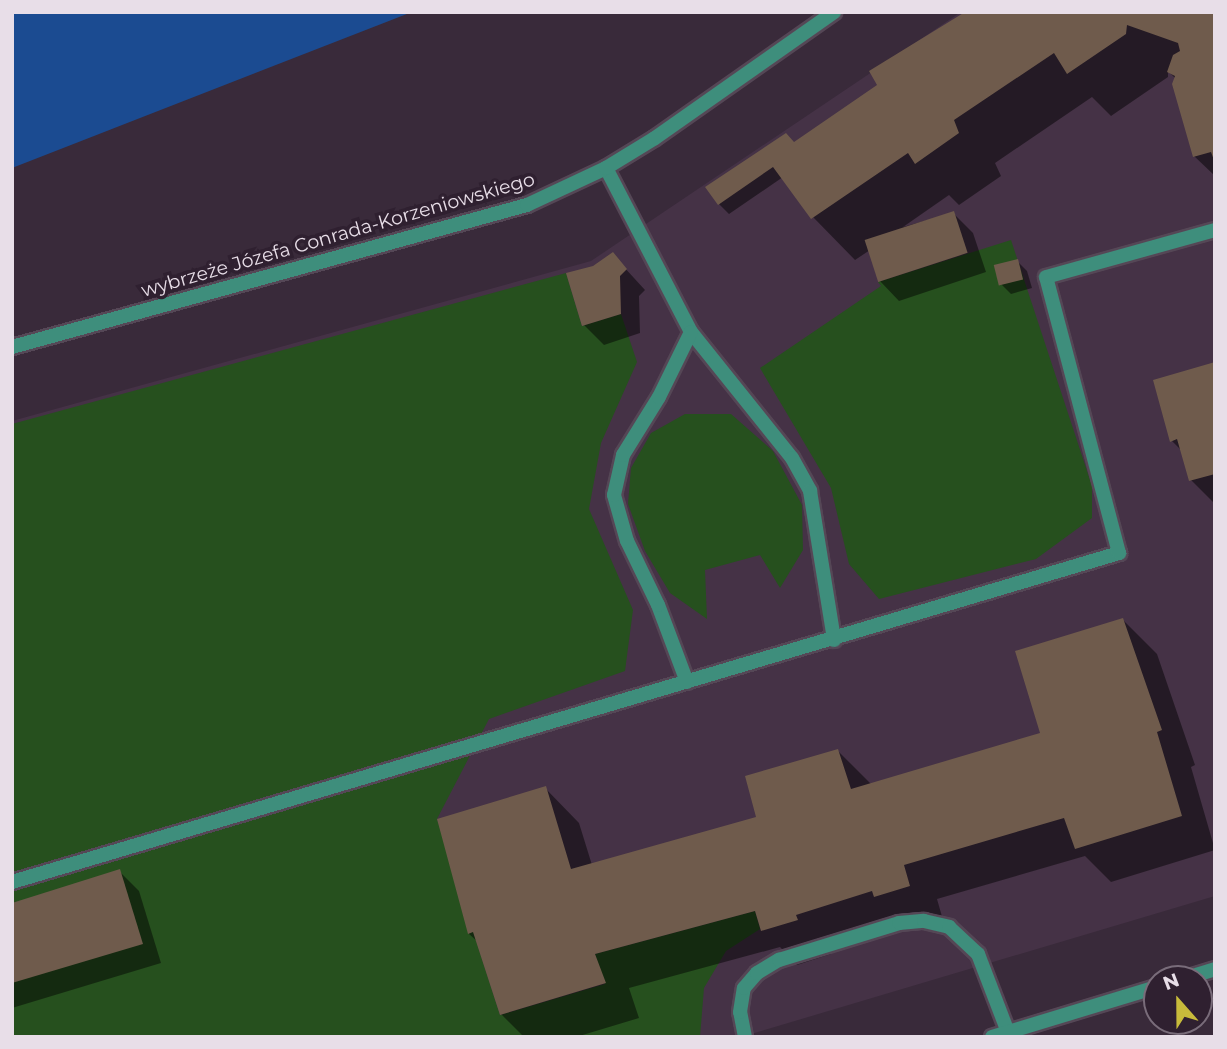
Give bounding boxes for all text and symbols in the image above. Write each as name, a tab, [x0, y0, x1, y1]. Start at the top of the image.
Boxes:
street label: wybrzeże Józefa Conrada-Korzeniowskiego	[139, 168, 537, 302]
north arrow	[1143, 965, 1213, 1035]
text: N	[1160, 968, 1182, 995]

